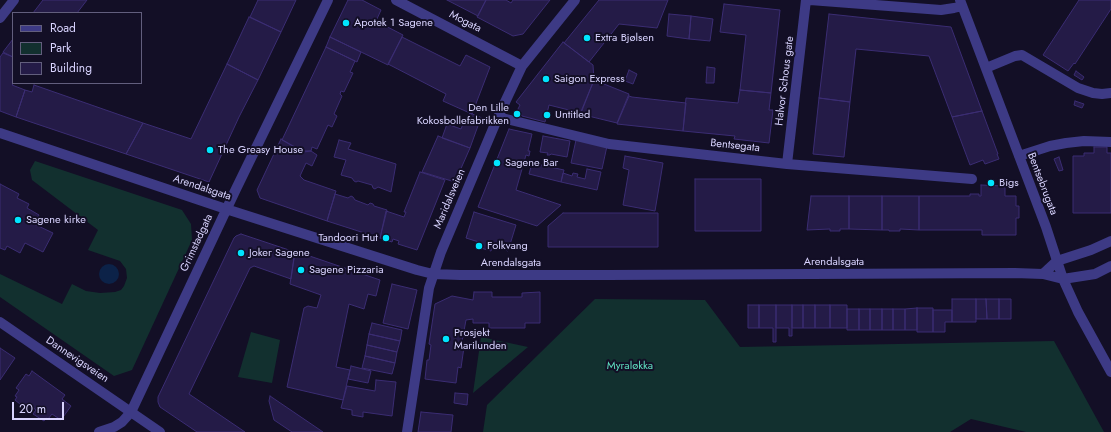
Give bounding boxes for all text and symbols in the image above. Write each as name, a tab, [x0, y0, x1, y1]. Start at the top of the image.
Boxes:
street label: Mogata	[447, 8, 483, 36]
legend	[12, 12, 142, 84]
place label: Apotek 1 Sagene	[354, 16, 433, 30]
marker: Apotek 1 Sagene	[341, 18, 351, 28]
text: Road	[50, 19, 76, 37]
place label: Extra Bjølsen	[595, 31, 654, 45]
marker: Extra Bjølsen	[582, 33, 592, 43]
street label: Halvor Schous gate	[773, 36, 797, 126]
text: Park	[50, 39, 71, 57]
text: Building	[50, 59, 92, 77]
place label: Saigon Express	[554, 72, 625, 86]
marker: Saigon Express	[541, 74, 551, 84]
place label: Den Lille Kokosbollefabrikken	[417, 101, 509, 127]
place label: Untitled	[555, 108, 590, 122]
marker: Den Lille Kokosbollefabrikken	[512, 109, 522, 119]
marker: Untitled	[542, 110, 552, 120]
street label: Bentsegata	[710, 137, 760, 155]
place label: The Greasy House	[218, 143, 303, 157]
marker: The Greasy House	[205, 145, 215, 155]
street label: Bentsebrugata	[1024, 151, 1060, 217]
place label: Sagene Bar	[505, 156, 558, 170]
marker: Sagene Bar	[492, 158, 502, 168]
street label: Maridalsveien	[431, 167, 469, 231]
street label: Arendalsgata	[171, 172, 233, 204]
place label: Bigs	[999, 176, 1019, 190]
marker: Bigs	[986, 178, 996, 188]
street label: Grimstadgata	[178, 212, 216, 274]
place label: Sagene kirke	[26, 213, 86, 227]
marker: Sagene kirke	[13, 215, 23, 225]
place label: Tandoori Hut	[318, 231, 378, 245]
marker: Tandoori Hut	[381, 233, 391, 243]
place label: Folkvang	[487, 239, 528, 253]
marker: Folkvang	[474, 241, 484, 251]
place label: Joker Sagene	[249, 246, 310, 260]
marker: Joker Sagene	[236, 248, 246, 258]
street label: Arendalsgata	[804, 255, 864, 269]
street label: Arendalsgata	[481, 256, 541, 270]
place label: Sagene Pizzaria	[309, 263, 384, 277]
marker: Sagene Pizzaria	[296, 265, 306, 275]
place label: Prosjekt Marilunden	[454, 326, 507, 352]
street label: Dannevigsveien	[43, 334, 111, 386]
marker: Prosjekt Marilunden	[441, 334, 451, 344]
park label: Myraløkka	[607, 359, 653, 373]
scale bar	[14, 394, 66, 420]
text: 20 m	[19, 400, 46, 418]

